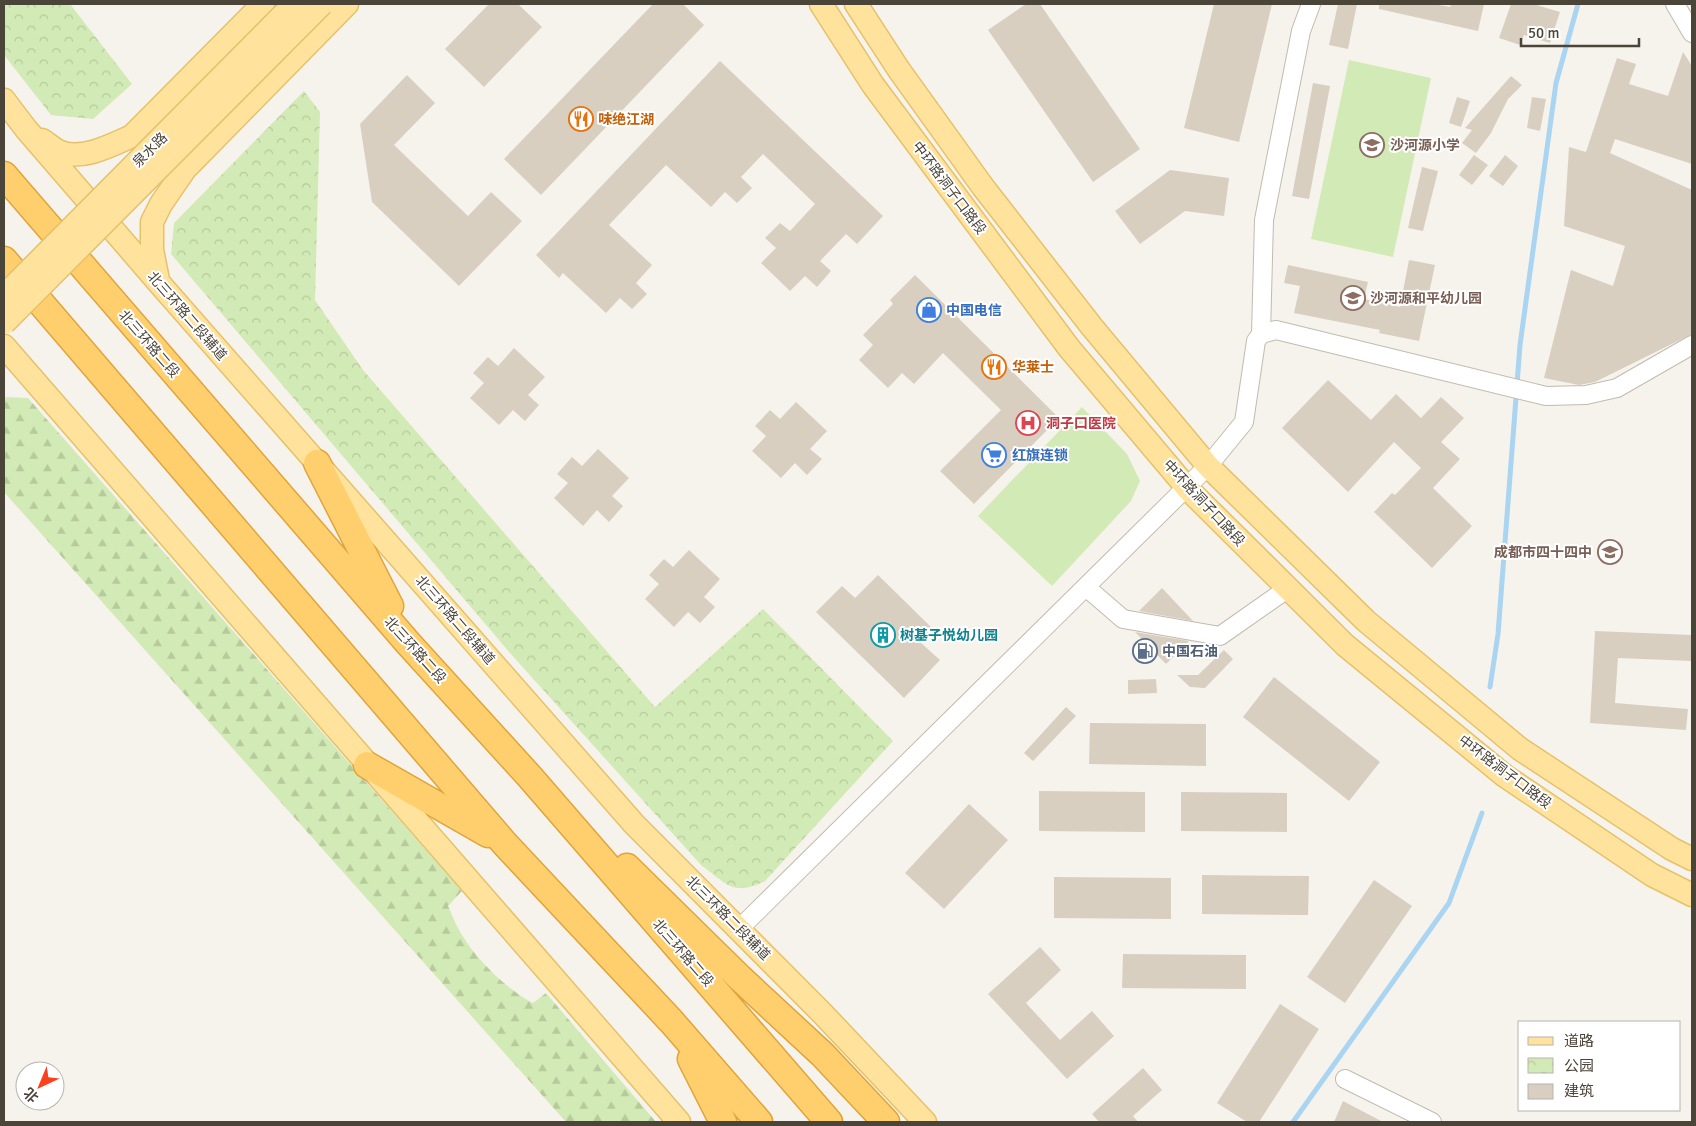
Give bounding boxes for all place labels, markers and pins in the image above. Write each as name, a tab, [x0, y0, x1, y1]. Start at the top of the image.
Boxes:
restaurant icon: 味绝江湖	[568, 106, 594, 132]
place label: 味绝江湖	[598, 111, 654, 128]
school or university icon: 沙河源小学	[1359, 132, 1385, 158]
place label: 沙河源小学	[1390, 137, 1460, 154]
school or university icon: 沙河源和平幼儿园	[1340, 285, 1366, 311]
place label: 沙河源和平幼儿园	[1370, 290, 1482, 307]
shop icon: 中国电信	[916, 297, 942, 323]
place label: 中国电信	[946, 302, 1002, 319]
restaurant icon: 华莱士	[981, 354, 1007, 380]
place label: 华莱士	[1012, 359, 1054, 376]
hospital icon: 洞子口医院	[1015, 410, 1041, 436]
place label: 洞子口医院	[1046, 415, 1116, 432]
supermarket icon: 红旗连锁	[981, 442, 1007, 468]
place label: 红旗连锁	[1012, 447, 1068, 464]
school or university icon: 成都市四十四中	[1597, 539, 1623, 565]
place label: 成都市四十四中	[1494, 544, 1592, 561]
building icon: 树基子悦幼儿园	[870, 622, 896, 648]
place label: 树基子悦幼儿园	[900, 627, 998, 644]
fuel station icon: 中国石油	[1132, 638, 1158, 664]
place label: 中国石油	[1162, 643, 1218, 660]

